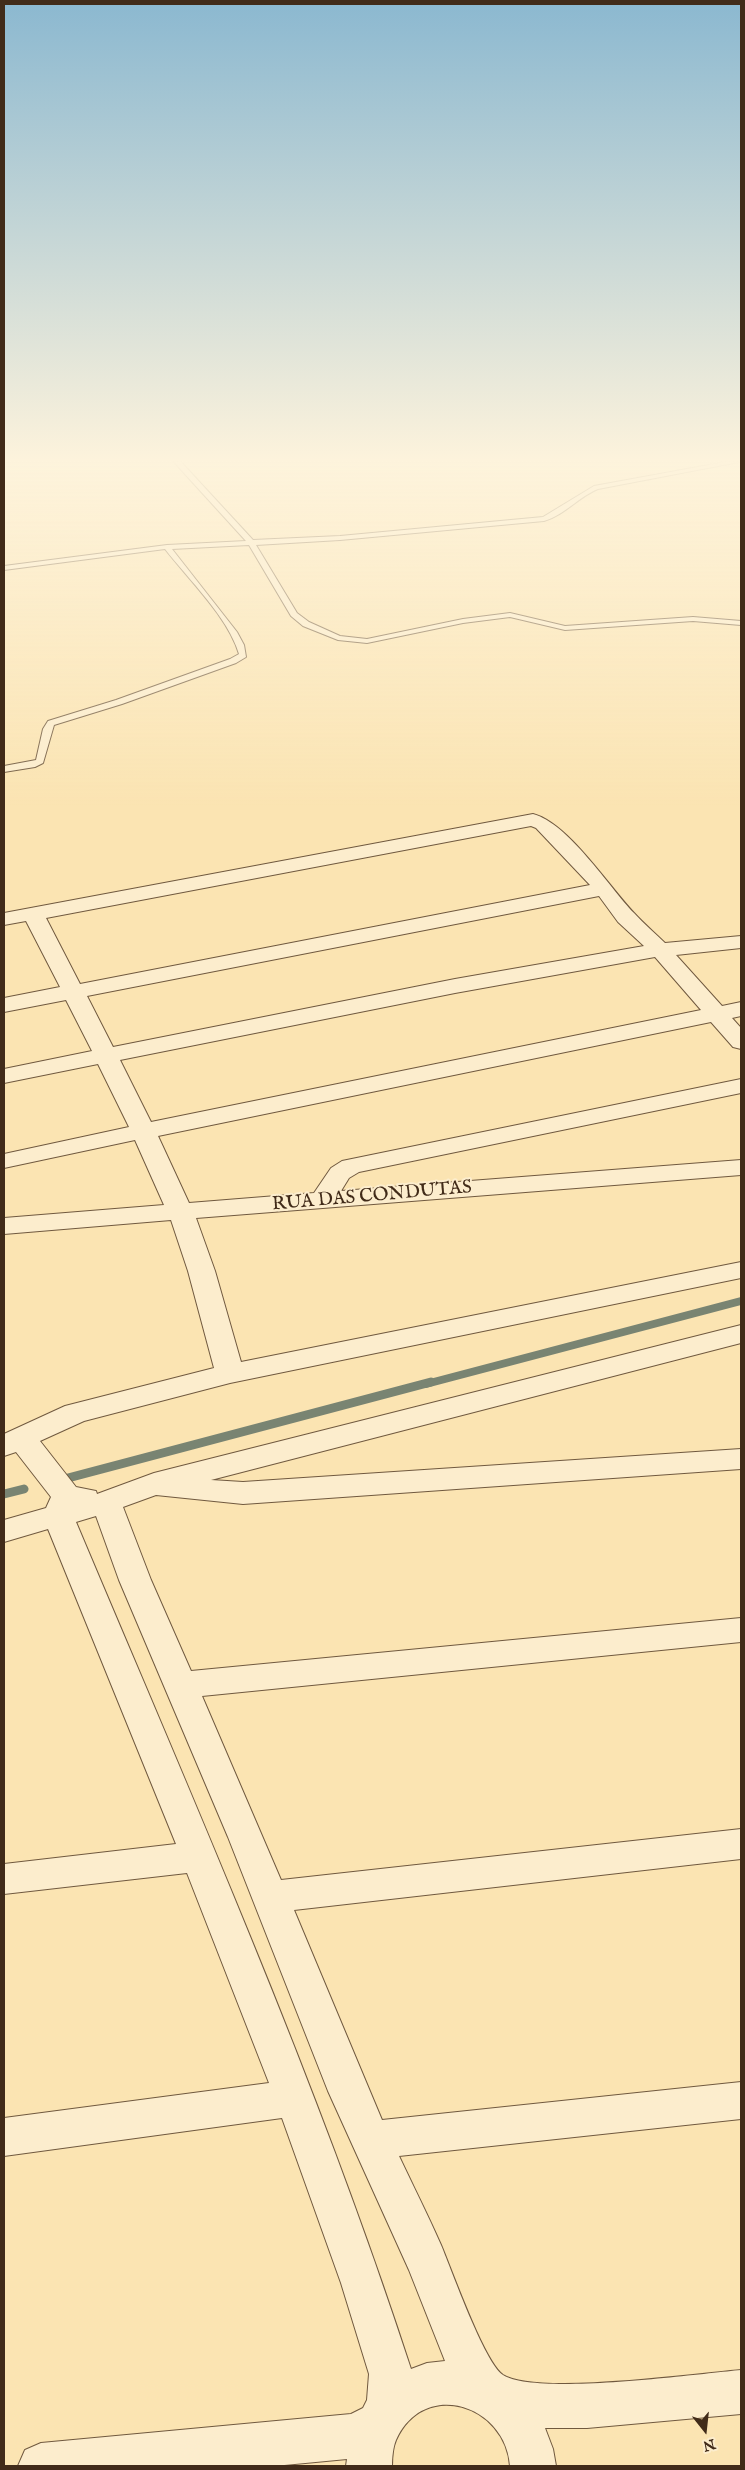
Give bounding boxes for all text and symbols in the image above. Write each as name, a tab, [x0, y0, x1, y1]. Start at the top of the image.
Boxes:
street label: RUA DAS CONDUTAS	[271, 1177, 473, 1217]
north arrow	[680, 2405, 730, 2455]
text: N	[701, 2434, 717, 2455]

